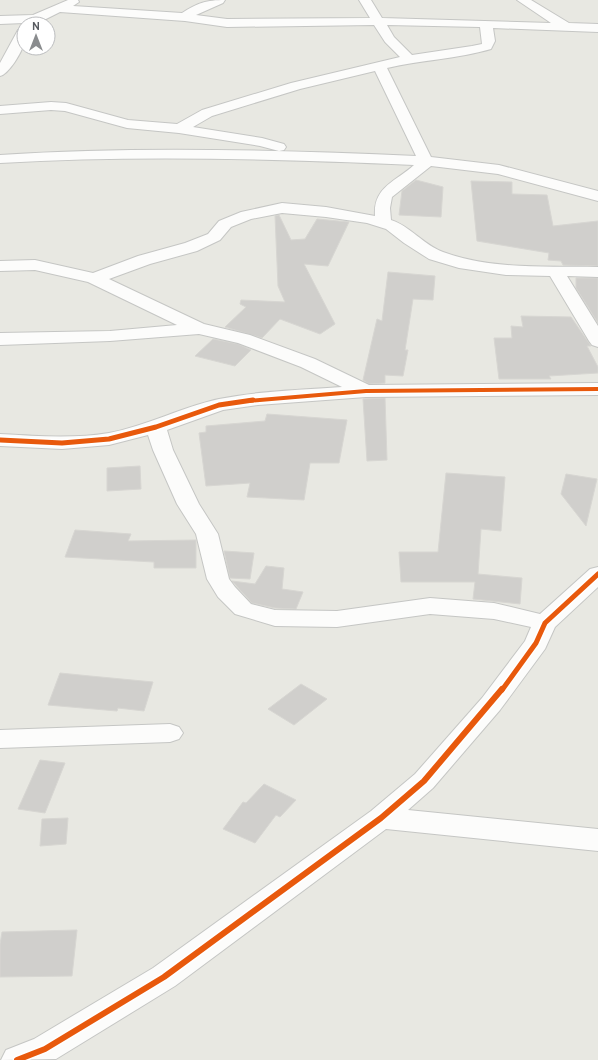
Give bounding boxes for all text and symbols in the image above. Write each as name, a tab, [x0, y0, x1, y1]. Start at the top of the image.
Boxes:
north arrow	[16, 16, 56, 56]
text: N	[32, 20, 40, 34]

